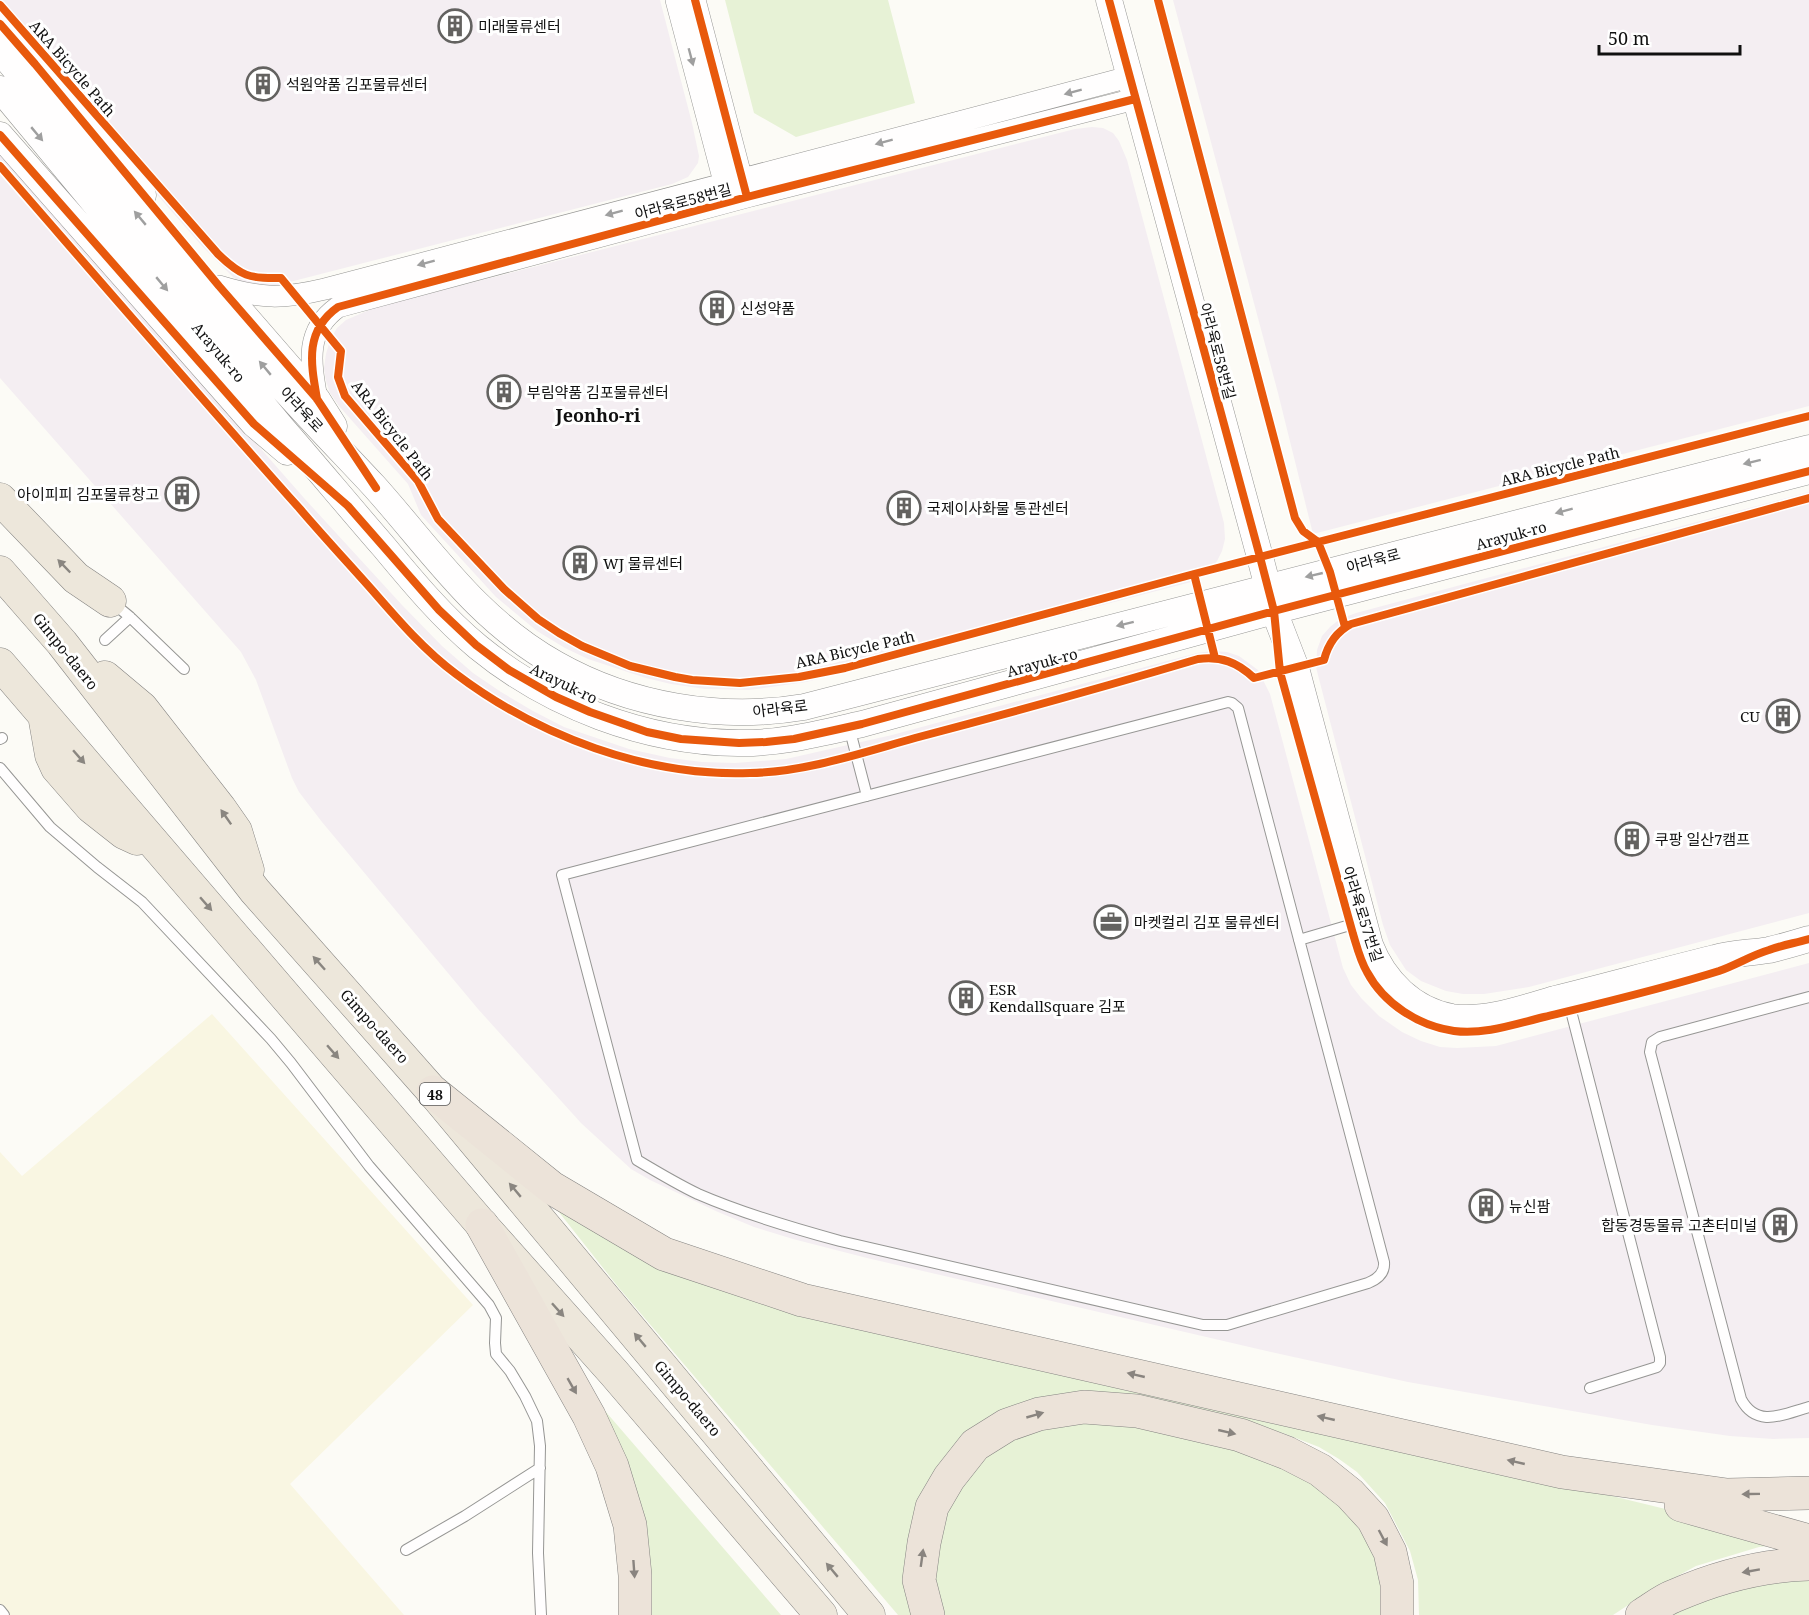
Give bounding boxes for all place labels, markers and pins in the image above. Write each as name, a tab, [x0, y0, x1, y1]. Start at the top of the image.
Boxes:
building icon: 미래물류센터	[437, 8, 473, 44]
place label: 미래물류센터	[478, 16, 561, 36]
building icon: 석원약품 김포물류센터	[245, 66, 281, 102]
place label: 석원약품 김포물류센터	[286, 74, 428, 94]
building icon: 신성약품	[699, 290, 735, 326]
place label: 신성약품	[740, 298, 795, 318]
building icon: 부림약품 김포물류센터	[486, 374, 522, 410]
place label: 부림약품 김포물류센터	[527, 382, 669, 402]
building icon: 아이피피 김포물류창고	[164, 476, 200, 512]
place label: 아이피피 김포물류창고	[17, 484, 159, 504]
building icon: 국제이사화물 통관센터	[886, 490, 922, 526]
place label: 국제이사화물 통관센터	[927, 498, 1069, 518]
building icon: WJ 물류센터	[562, 545, 598, 581]
place label: WJ 물류센터	[603, 553, 683, 573]
building icon: CU	[1765, 698, 1801, 734]
place label: CU	[1740, 706, 1760, 726]
building icon: 쿠팡 일산7캠프	[1614, 821, 1650, 857]
place label: 쿠팡 일산7캠프	[1655, 829, 1750, 849]
office icon: 마켓컬리 김포 물류센터	[1093, 904, 1129, 940]
place label: 마켓컬리 김포 물류센터	[1134, 912, 1280, 932]
place label: ESR KendallSquare 김포	[989, 979, 1126, 1016]
building icon: ESR KendallSquare 김포	[948, 980, 984, 1016]
building icon: 뉴신팜	[1468, 1188, 1504, 1224]
place label: 뉴신팜	[1509, 1196, 1551, 1216]
building icon: 합동경동물류 고촌터미널	[1762, 1207, 1798, 1243]
place label: 합동경동물류 고촌터미널	[1601, 1215, 1757, 1235]

